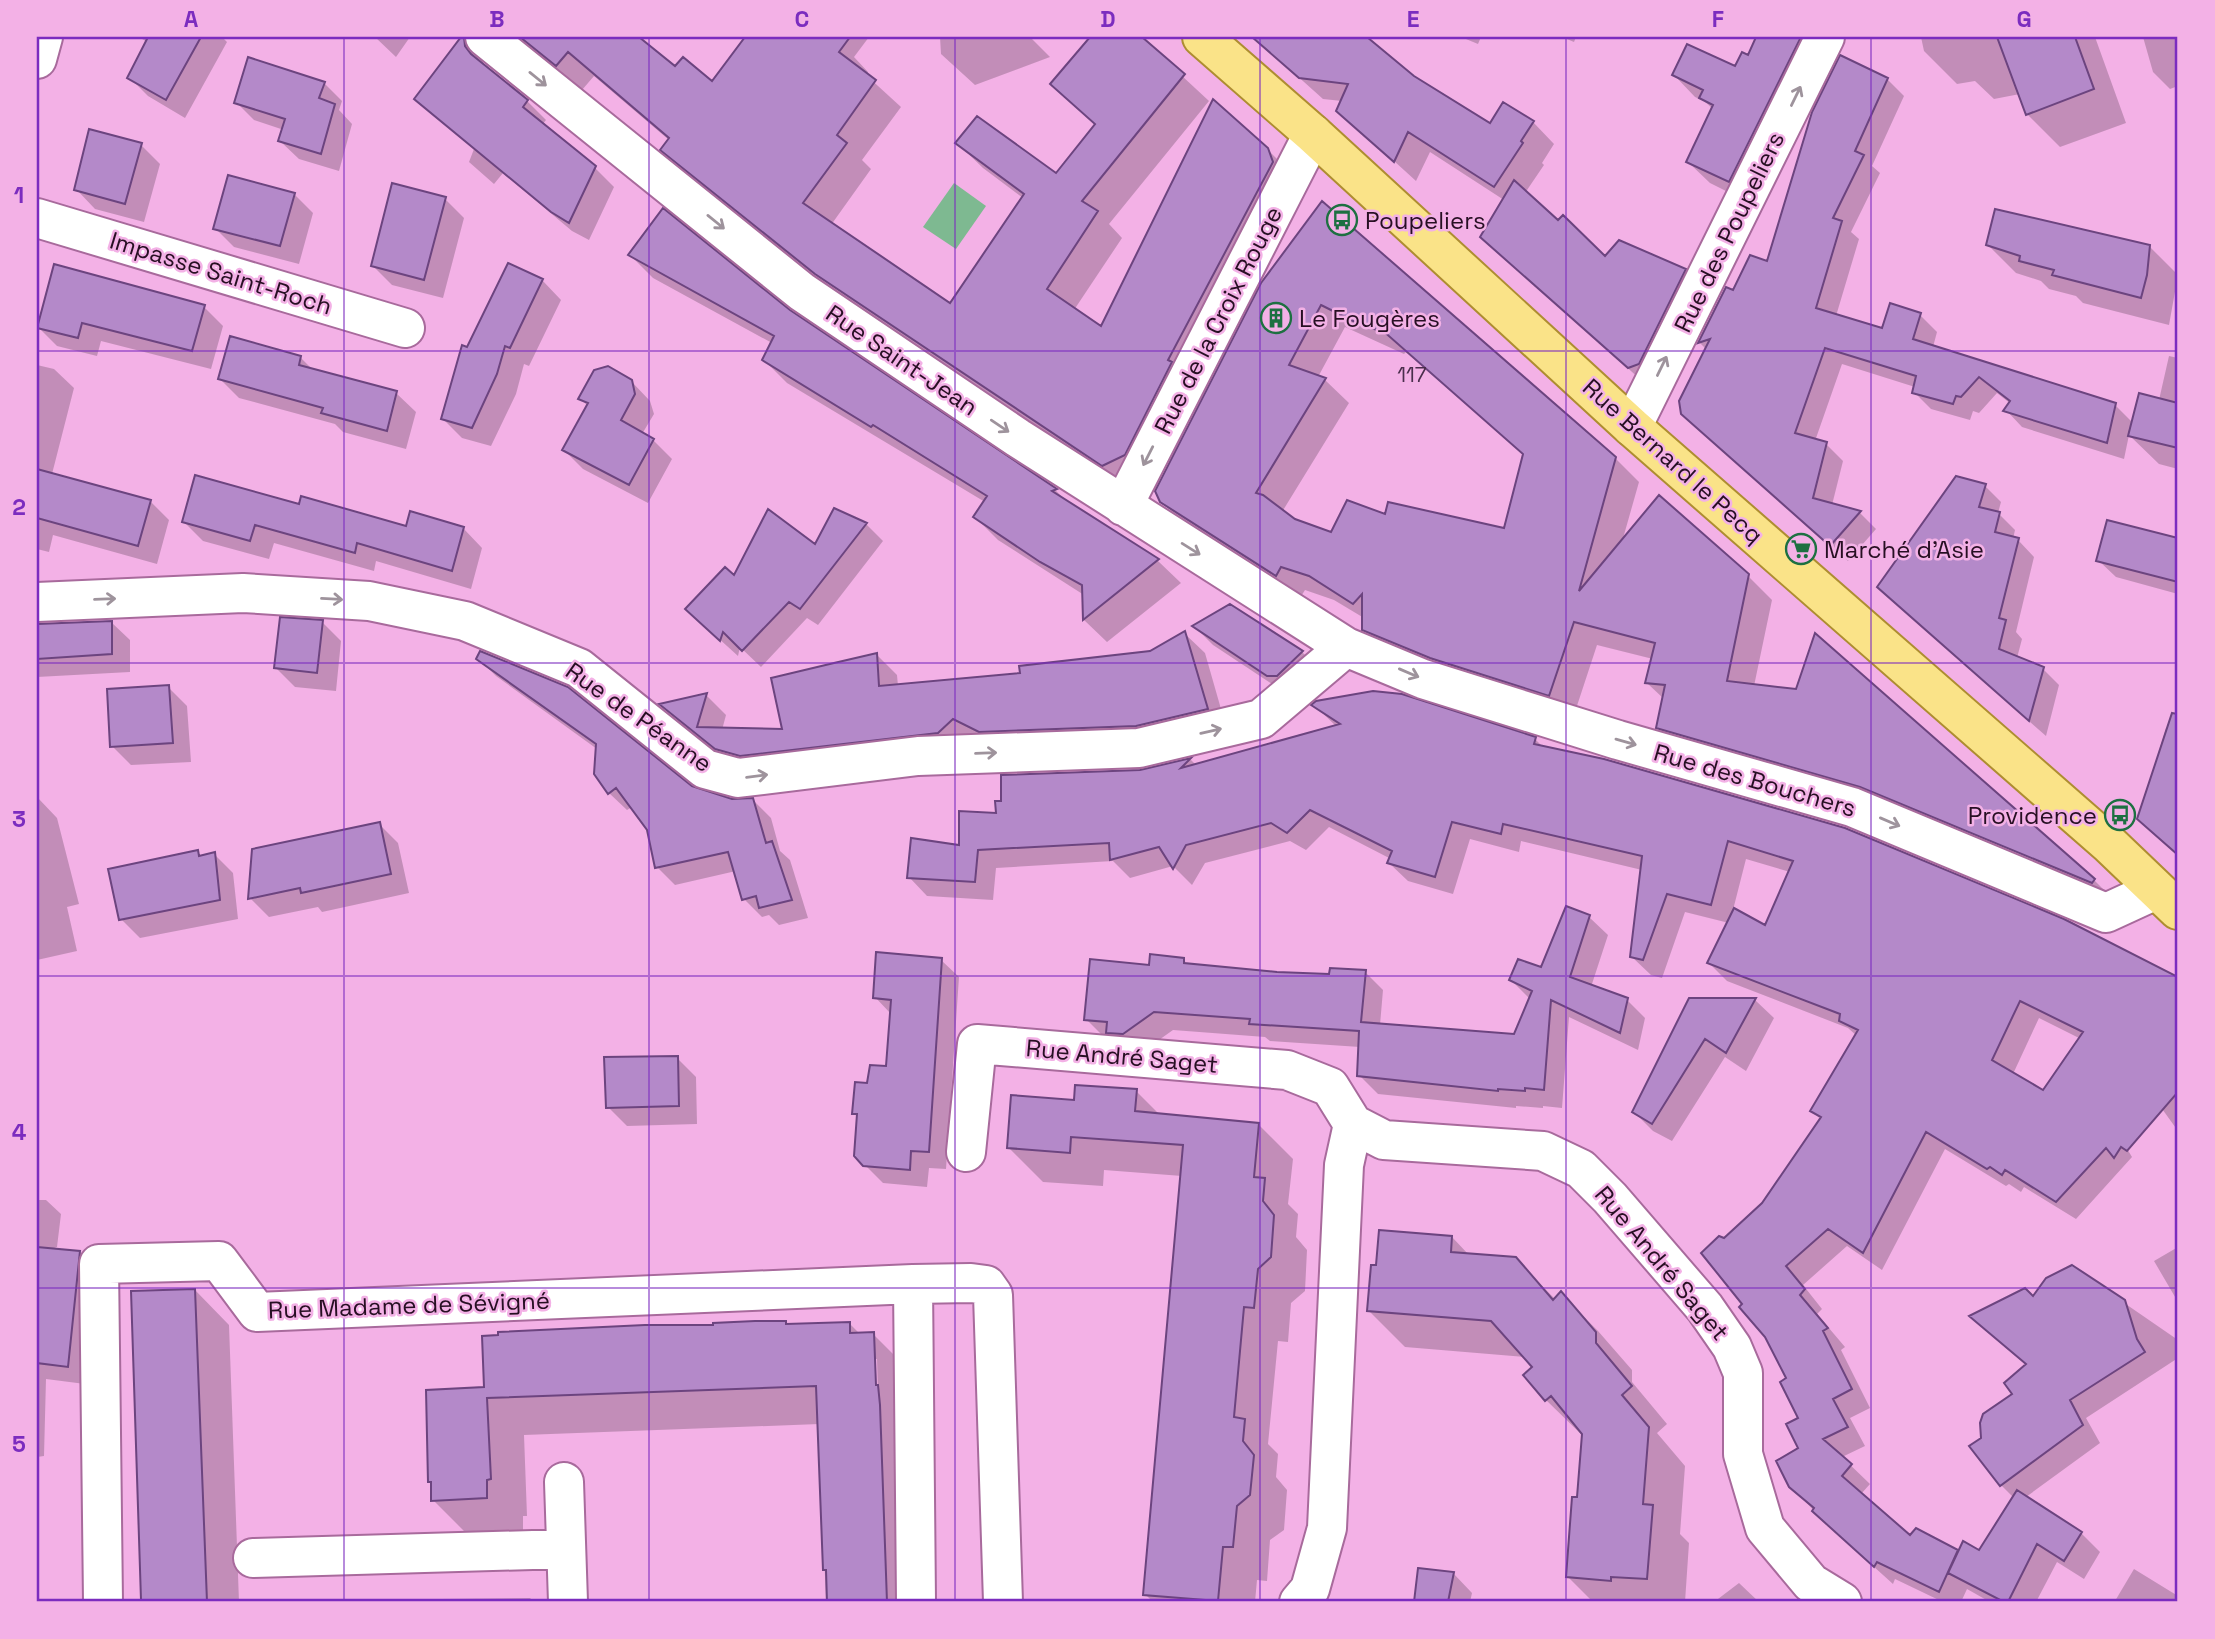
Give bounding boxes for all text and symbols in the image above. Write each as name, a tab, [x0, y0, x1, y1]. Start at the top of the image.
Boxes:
text: A	[184, 4, 199, 34]
text: B	[489, 4, 505, 34]
text: C	[795, 4, 809, 34]
text: D	[1100, 4, 1116, 34]
text: E	[1407, 4, 1419, 34]
text: F	[1712, 4, 1724, 34]
text: G	[2016, 4, 2032, 34]
one-way arrow	[529, 72, 547, 87]
one-way arrow	[1789, 86, 1803, 107]
street label: Rue des Poupeliers	[1667, 127, 1791, 337]
text: 1	[14, 180, 24, 210]
street label: Rue de la Croix Rouge	[1147, 201, 1289, 439]
bus stop icon: Poupeliers	[1325, 203, 1359, 237]
place label: Poupeliers	[1365, 205, 1486, 236]
one-way arrow	[706, 214, 724, 230]
street label: Impasse Saint-Roch	[106, 224, 336, 322]
street label: Rue Saint-Jean	[820, 298, 984, 422]
building icon: Le Fougères	[1259, 301, 1293, 335]
place label: Le Fougères	[1299, 303, 1440, 334]
one-way arrow	[1656, 356, 1670, 377]
house number: 117	[1397, 361, 1427, 388]
street label: Rue Bernard le Pecq	[1576, 372, 1770, 550]
one-way arrow	[990, 419, 1009, 433]
one-way arrow	[1141, 445, 1154, 466]
text: 2	[12, 492, 26, 522]
supermarket icon: Marché d'Asie	[1784, 532, 1818, 566]
place label: Marché d'Asie	[1824, 534, 1984, 565]
one-way arrow	[1181, 541, 1200, 556]
one-way arrow	[320, 592, 343, 605]
one-way arrow	[93, 593, 116, 606]
street label: Rue de Péanne	[560, 655, 718, 779]
one-way arrow	[1398, 668, 1419, 681]
one-way arrow	[1200, 724, 1222, 737]
one-way arrow	[1615, 736, 1637, 749]
street label: Rue des Bouchers	[1650, 736, 1860, 824]
one-way arrow	[974, 747, 997, 760]
one-way arrow	[745, 769, 768, 782]
bus stop icon: Providence	[2103, 798, 2137, 832]
place label: Providence	[1968, 800, 2097, 831]
text: 3	[12, 804, 26, 834]
one-way arrow	[1879, 817, 1900, 830]
street label: Rue André Saget	[1025, 1032, 1219, 1080]
text: 4	[12, 1117, 27, 1147]
street label: Rue André Saget	[1588, 1179, 1736, 1347]
street label: Rue Madame de Sévigné	[267, 1285, 551, 1325]
text: 5	[12, 1429, 26, 1459]

